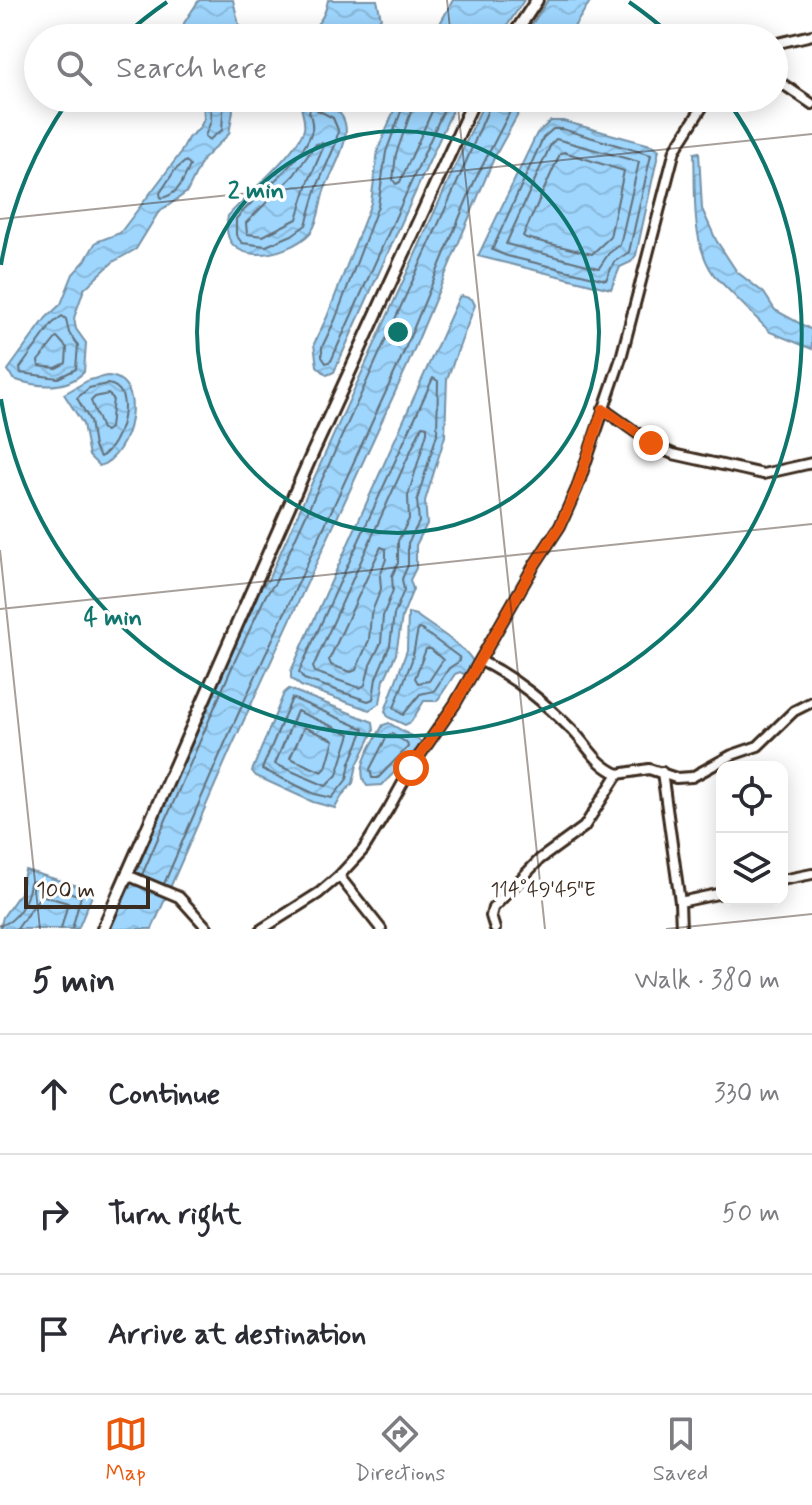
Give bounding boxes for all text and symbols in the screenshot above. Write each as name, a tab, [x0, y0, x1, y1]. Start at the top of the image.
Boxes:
search box	[24, 24, 788, 112]
icon: search	[52, 46, 96, 90]
text: Search here	[116, 49, 267, 88]
text: 2 min	[228, 176, 284, 207]
centre of rings	[384, 318, 412, 346]
route end	[633, 425, 669, 461]
text: 4 min	[84, 603, 142, 634]
route start	[393, 750, 429, 786]
map controls	[716, 761, 788, 905]
button: locate	[716, 761, 788, 833]
button: layers	[716, 833, 788, 905]
scale bar	[24, 873, 150, 909]
text: 100 m	[36, 877, 95, 905]
text: 114°49'45"E	[490, 877, 596, 904]
text: 5 min	[32, 959, 115, 1004]
text: Walk · 380 m	[634, 964, 780, 998]
icon: ahead	[32, 1072, 76, 1116]
text: Continue	[108, 1075, 220, 1114]
text: 330 m	[714, 1077, 780, 1111]
icon: right	[32, 1192, 76, 1236]
text: Turn right	[108, 1195, 241, 1234]
text: 50 m	[722, 1197, 780, 1231]
icon: arrive	[32, 1312, 76, 1356]
text: Arrive at destination	[108, 1315, 366, 1354]
tab: Map	[104, 1412, 148, 1488]
tab: Directions	[355, 1412, 445, 1488]
tab: Saved	[653, 1412, 708, 1488]

